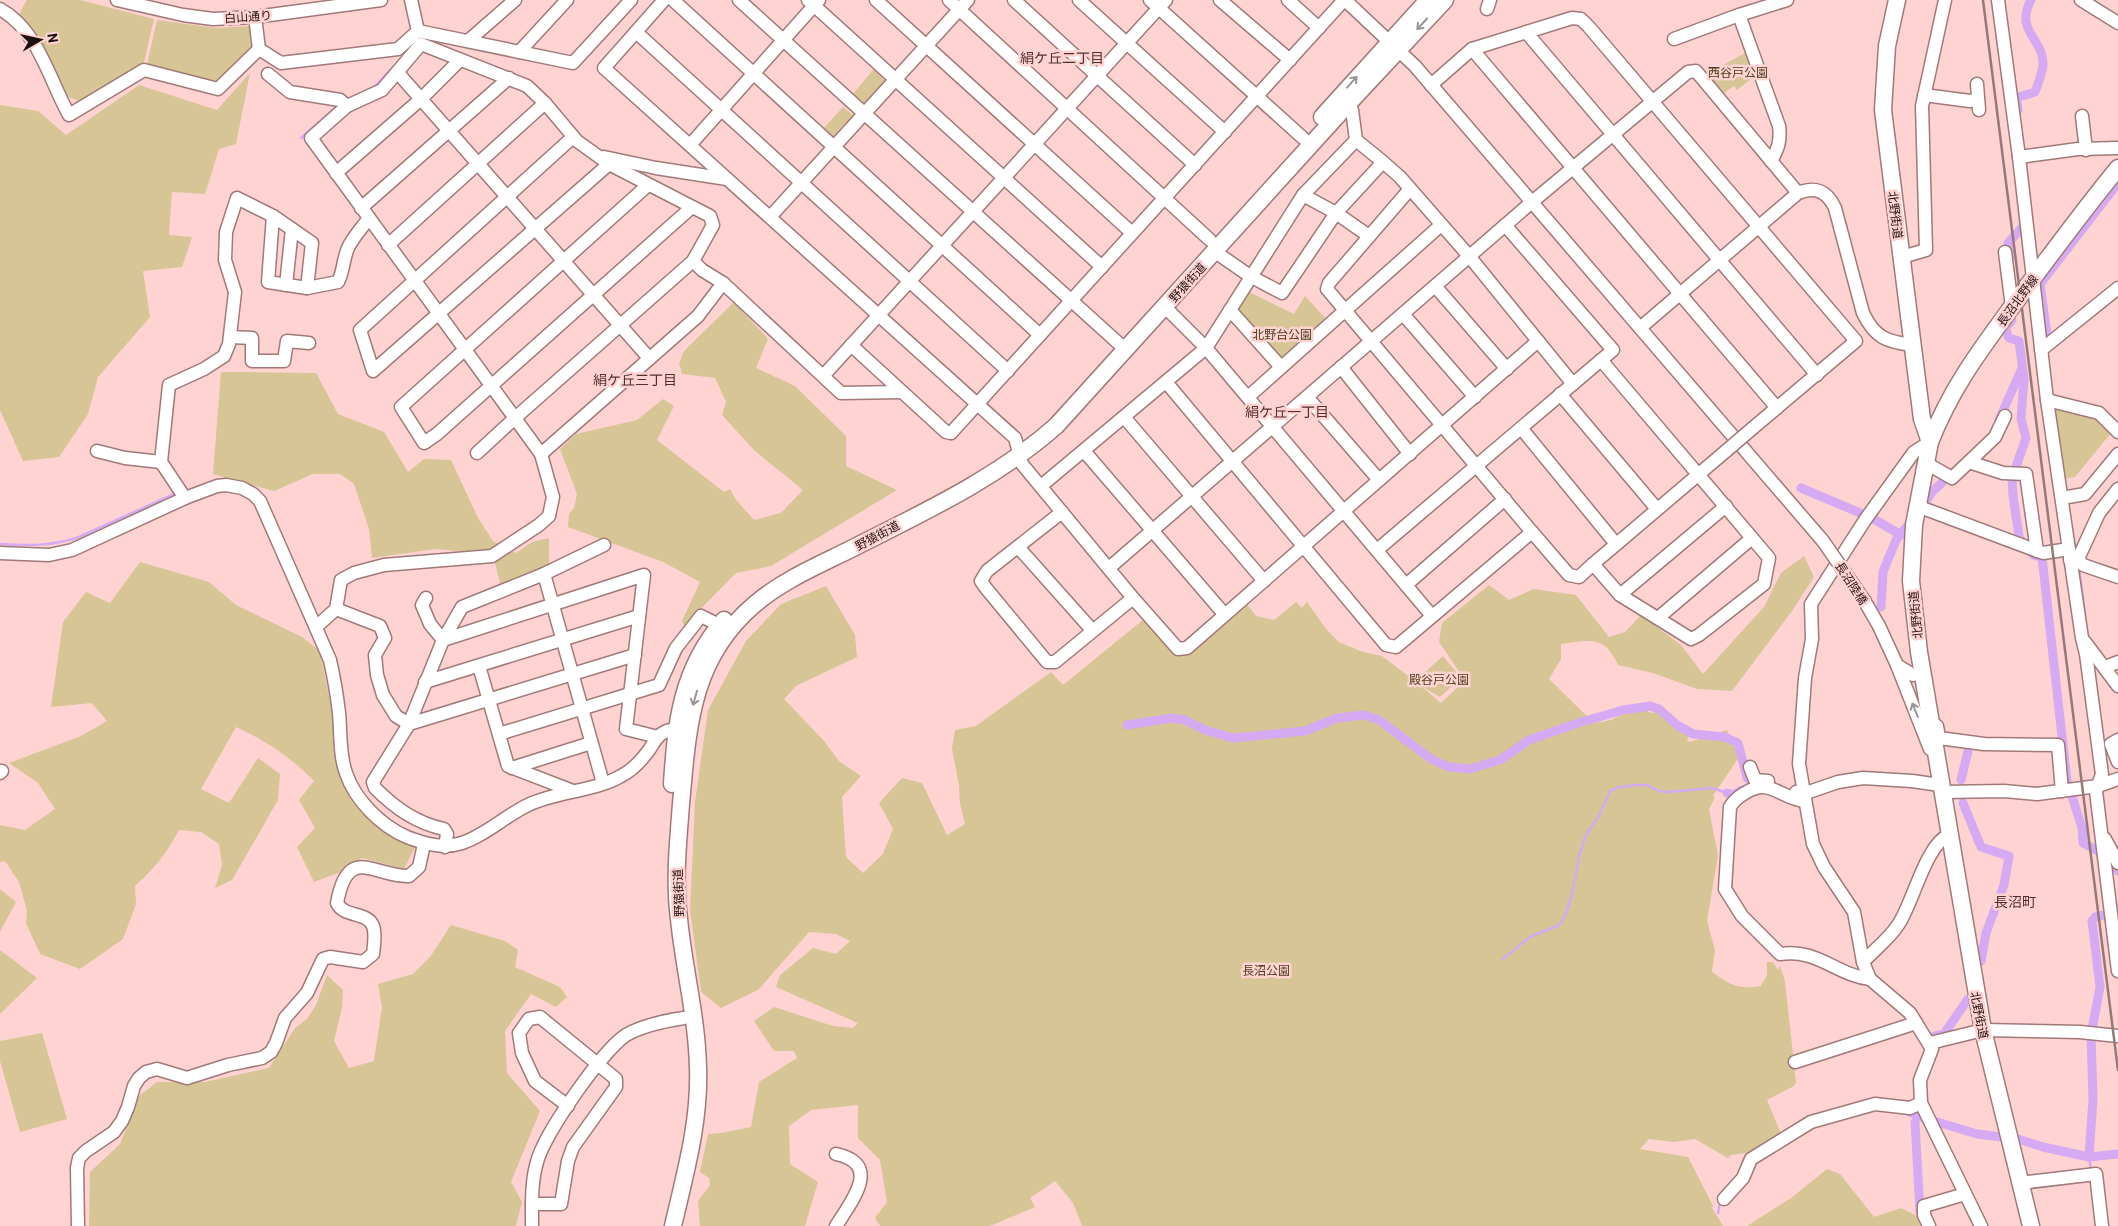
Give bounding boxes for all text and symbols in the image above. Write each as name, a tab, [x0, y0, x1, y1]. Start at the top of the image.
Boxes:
street label: 白山通り	[224, 7, 272, 25]
north arrow	[15, 15, 65, 65]
one-way arrow	[1416, 18, 1428, 31]
text: N	[44, 32, 62, 44]
district label: 絹ケ丘二丁目	[1020, 49, 1104, 66]
park label: 西谷戸公園	[1708, 65, 1768, 79]
one-way arrow	[1346, 75, 1358, 88]
street label: 北野街道	[1886, 190, 1906, 240]
street label: 野猿街道	[1166, 259, 1208, 305]
street label: 長沼北野線	[1994, 272, 2040, 328]
park label: 北野台公園	[1252, 327, 1312, 341]
district label: 絹ケ丘三丁目	[593, 371, 677, 388]
district label: 絹ケ丘一丁目	[1245, 403, 1329, 420]
street label: 野猿街道	[853, 518, 901, 552]
street label: 長沼陸橋	[1833, 559, 1871, 607]
street label: 北野街道	[1906, 590, 1924, 640]
park label: 殿谷戸公園	[1409, 672, 1469, 686]
one-way arrow	[689, 690, 699, 706]
one-way arrow	[1910, 703, 1919, 718]
street label: 野猿街道	[670, 869, 686, 917]
district label: 長沼町	[1994, 893, 2036, 910]
park label: 長沼公園	[1242, 963, 1290, 977]
street label: 北野街道	[1969, 990, 1991, 1040]

